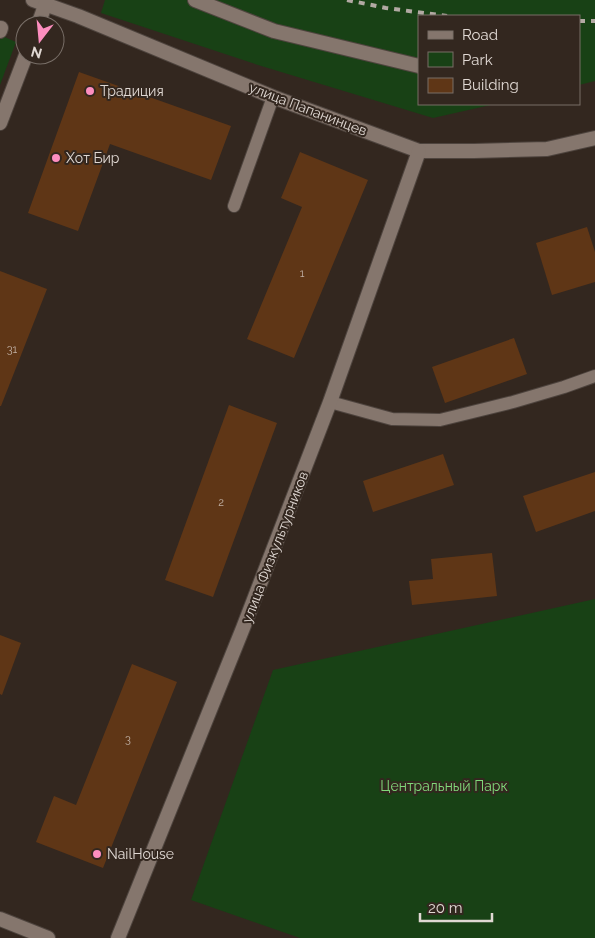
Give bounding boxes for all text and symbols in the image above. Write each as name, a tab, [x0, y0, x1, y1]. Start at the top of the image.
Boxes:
north arrow	[15, 15, 65, 65]
legend	[418, 15, 580, 105]
text: Road	[462, 26, 498, 44]
text: N	[29, 43, 44, 62]
text: Park	[462, 51, 493, 69]
text: Building	[462, 76, 519, 94]
street label: улица Папанинцев	[247, 79, 369, 139]
place label: Традиция	[100, 83, 164, 99]
marker: Традиция	[84, 85, 96, 97]
place label: Хот Бир	[66, 150, 120, 166]
marker: Хот Бир	[50, 152, 62, 164]
house number: 1	[300, 267, 305, 280]
house number: 31	[7, 343, 18, 356]
street label: улица Физкультурников	[239, 469, 311, 625]
house number: 2	[218, 496, 224, 509]
house number: 3	[125, 733, 131, 746]
park label: Центральный Парк	[380, 778, 508, 794]
place label: NailHouse	[107, 846, 174, 862]
marker: NailHouse	[91, 848, 103, 860]
scale bar	[420, 890, 492, 922]
text: 20 m	[428, 899, 463, 917]

